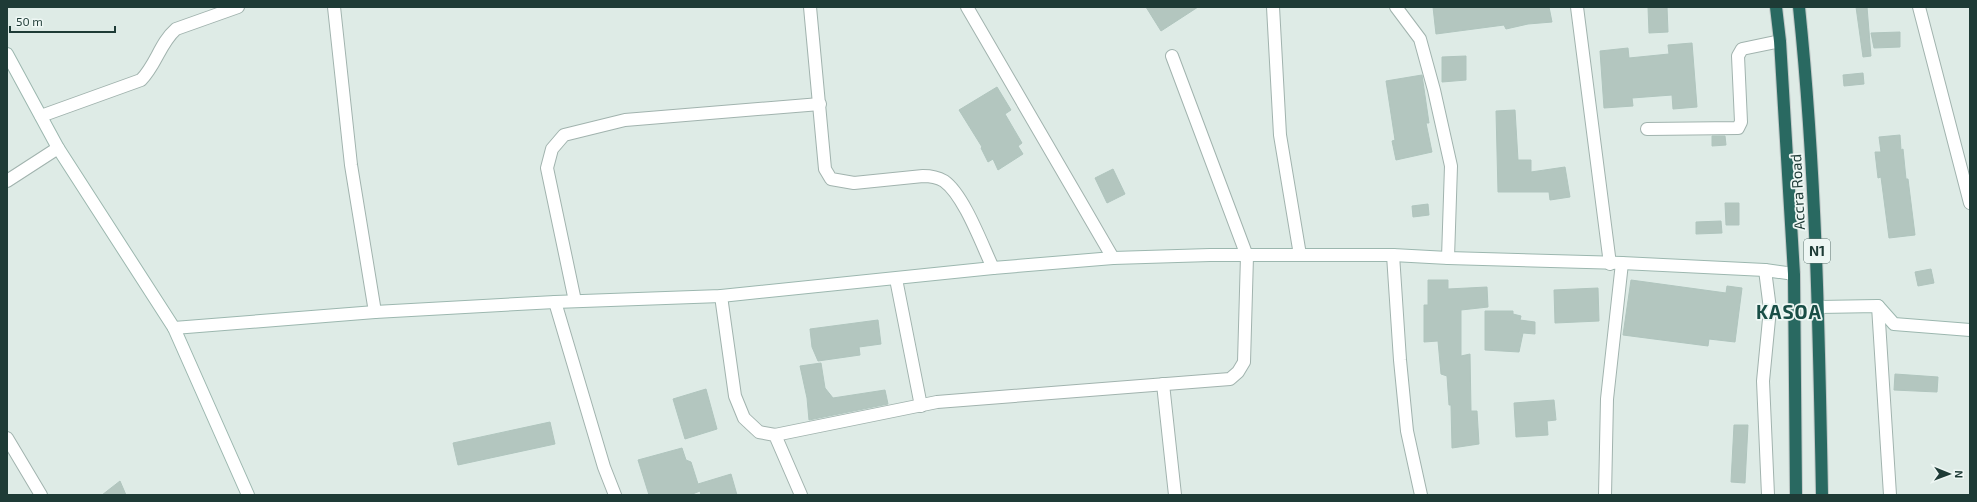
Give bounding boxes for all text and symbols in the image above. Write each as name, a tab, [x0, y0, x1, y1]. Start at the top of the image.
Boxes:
scale bar	[10, 8, 115, 34]
text: 50 m	[16, 14, 43, 28]
street label: Accra Road	[1786, 154, 1808, 230]
road number: N1	[1804, 239, 1830, 263]
district label: KASOA	[1756, 300, 1822, 323]
north arrow	[1929, 454, 1969, 494]
text: N	[1953, 470, 1966, 478]

